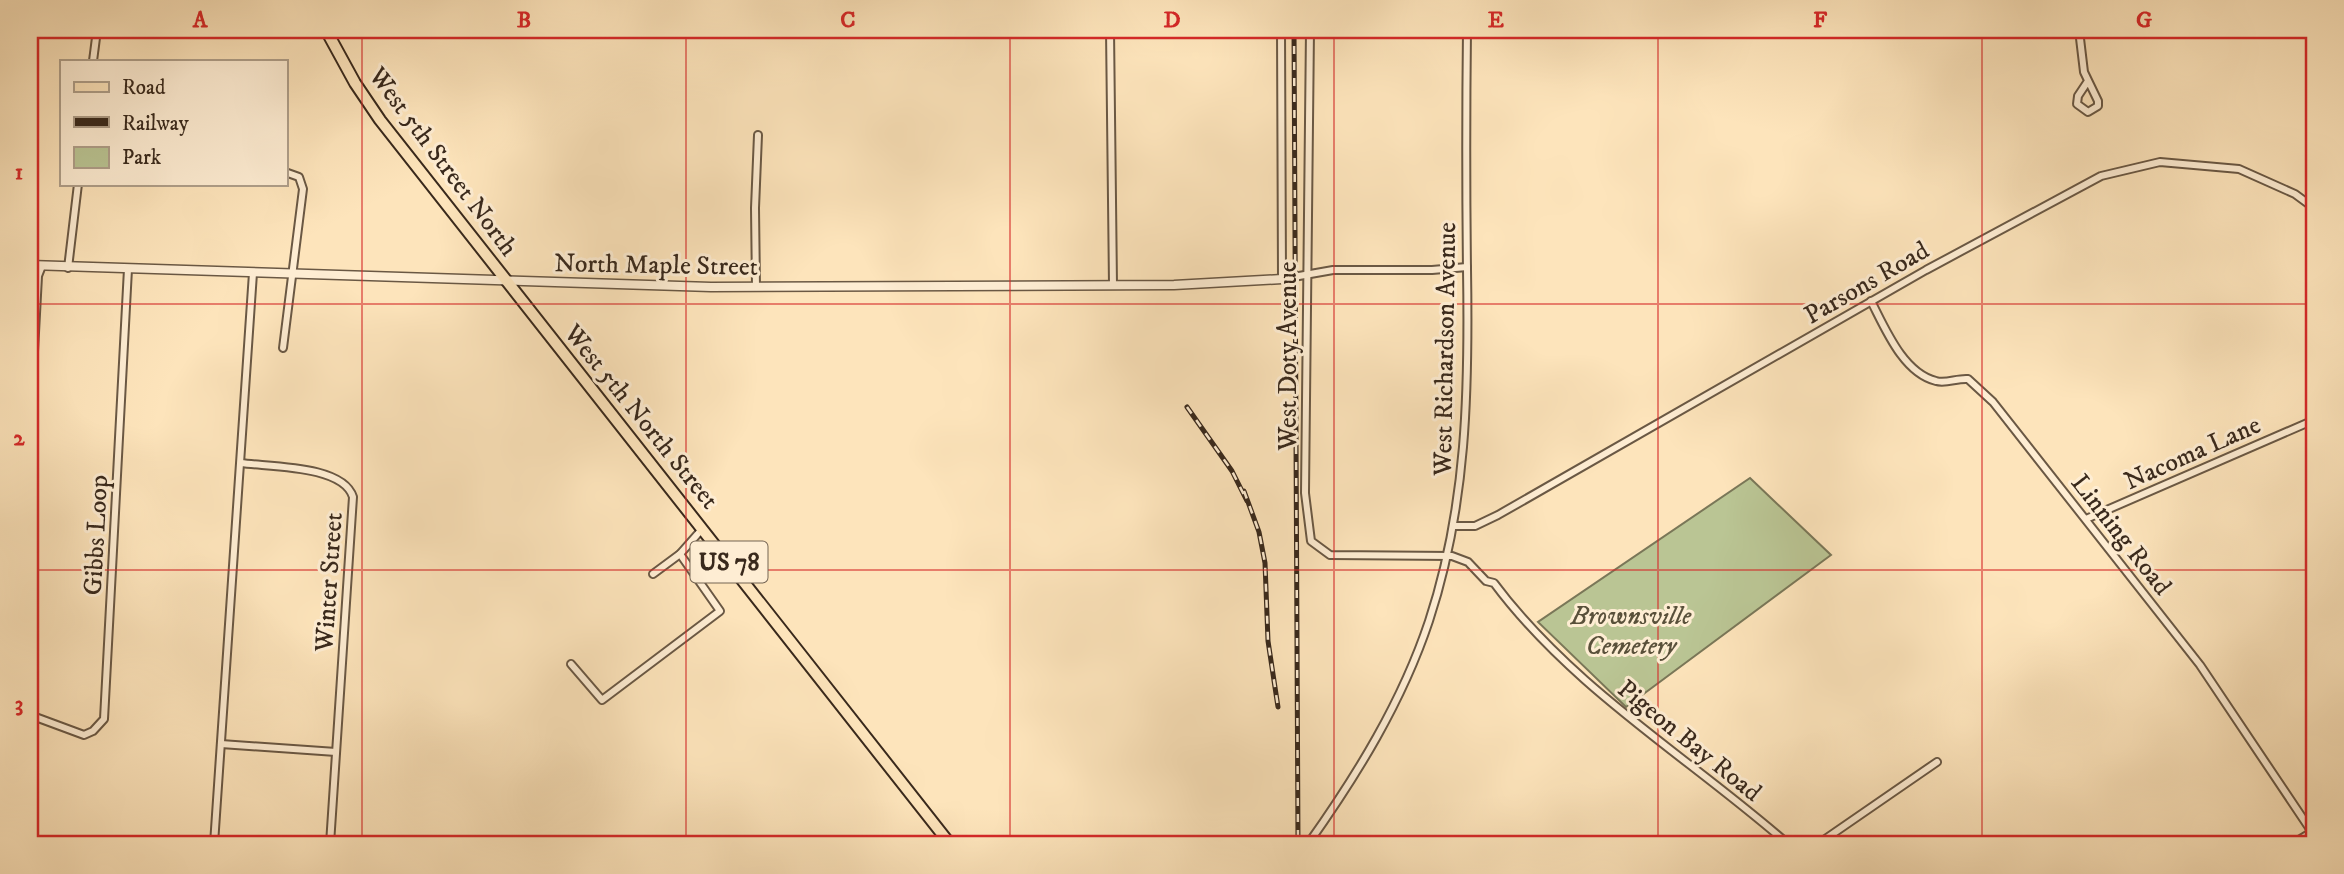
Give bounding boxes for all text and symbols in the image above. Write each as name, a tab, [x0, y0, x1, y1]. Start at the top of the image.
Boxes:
text: A	[192, 6, 209, 35]
text: B	[517, 6, 531, 35]
text: C	[840, 6, 856, 35]
text: D	[1163, 6, 1181, 35]
text: E	[1488, 6, 1504, 35]
text: F	[1813, 6, 1828, 35]
text: G	[2136, 6, 2152, 35]
legend	[60, 60, 287, 186]
street label: West 5th Street North	[360, 60, 525, 263]
text: Road	[122, 75, 166, 101]
text: Railway	[122, 111, 190, 137]
text: Park	[122, 145, 162, 171]
text: 1	[15, 158, 23, 187]
street label: West Richardson Avenue	[1427, 222, 1464, 477]
street label: Parsons Road	[1798, 234, 1935, 332]
street label: North Maple Street	[554, 247, 758, 284]
street label: West Doty Avenue	[1272, 261, 1305, 452]
street label: West 5th North Street	[555, 317, 726, 516]
street label: Nacoma Lane	[2119, 409, 2266, 498]
text: 2	[13, 424, 25, 453]
street label: Linning Road	[2063, 468, 2178, 602]
street label: Gibbs Loop	[77, 474, 116, 596]
street label: Winter Street	[308, 511, 351, 654]
road number: US 78	[690, 542, 768, 582]
park label: Brownsville Cemetery	[1570, 600, 1692, 663]
street label: Pigeon Bay Road	[1610, 673, 1768, 809]
text: 3	[15, 690, 23, 719]

